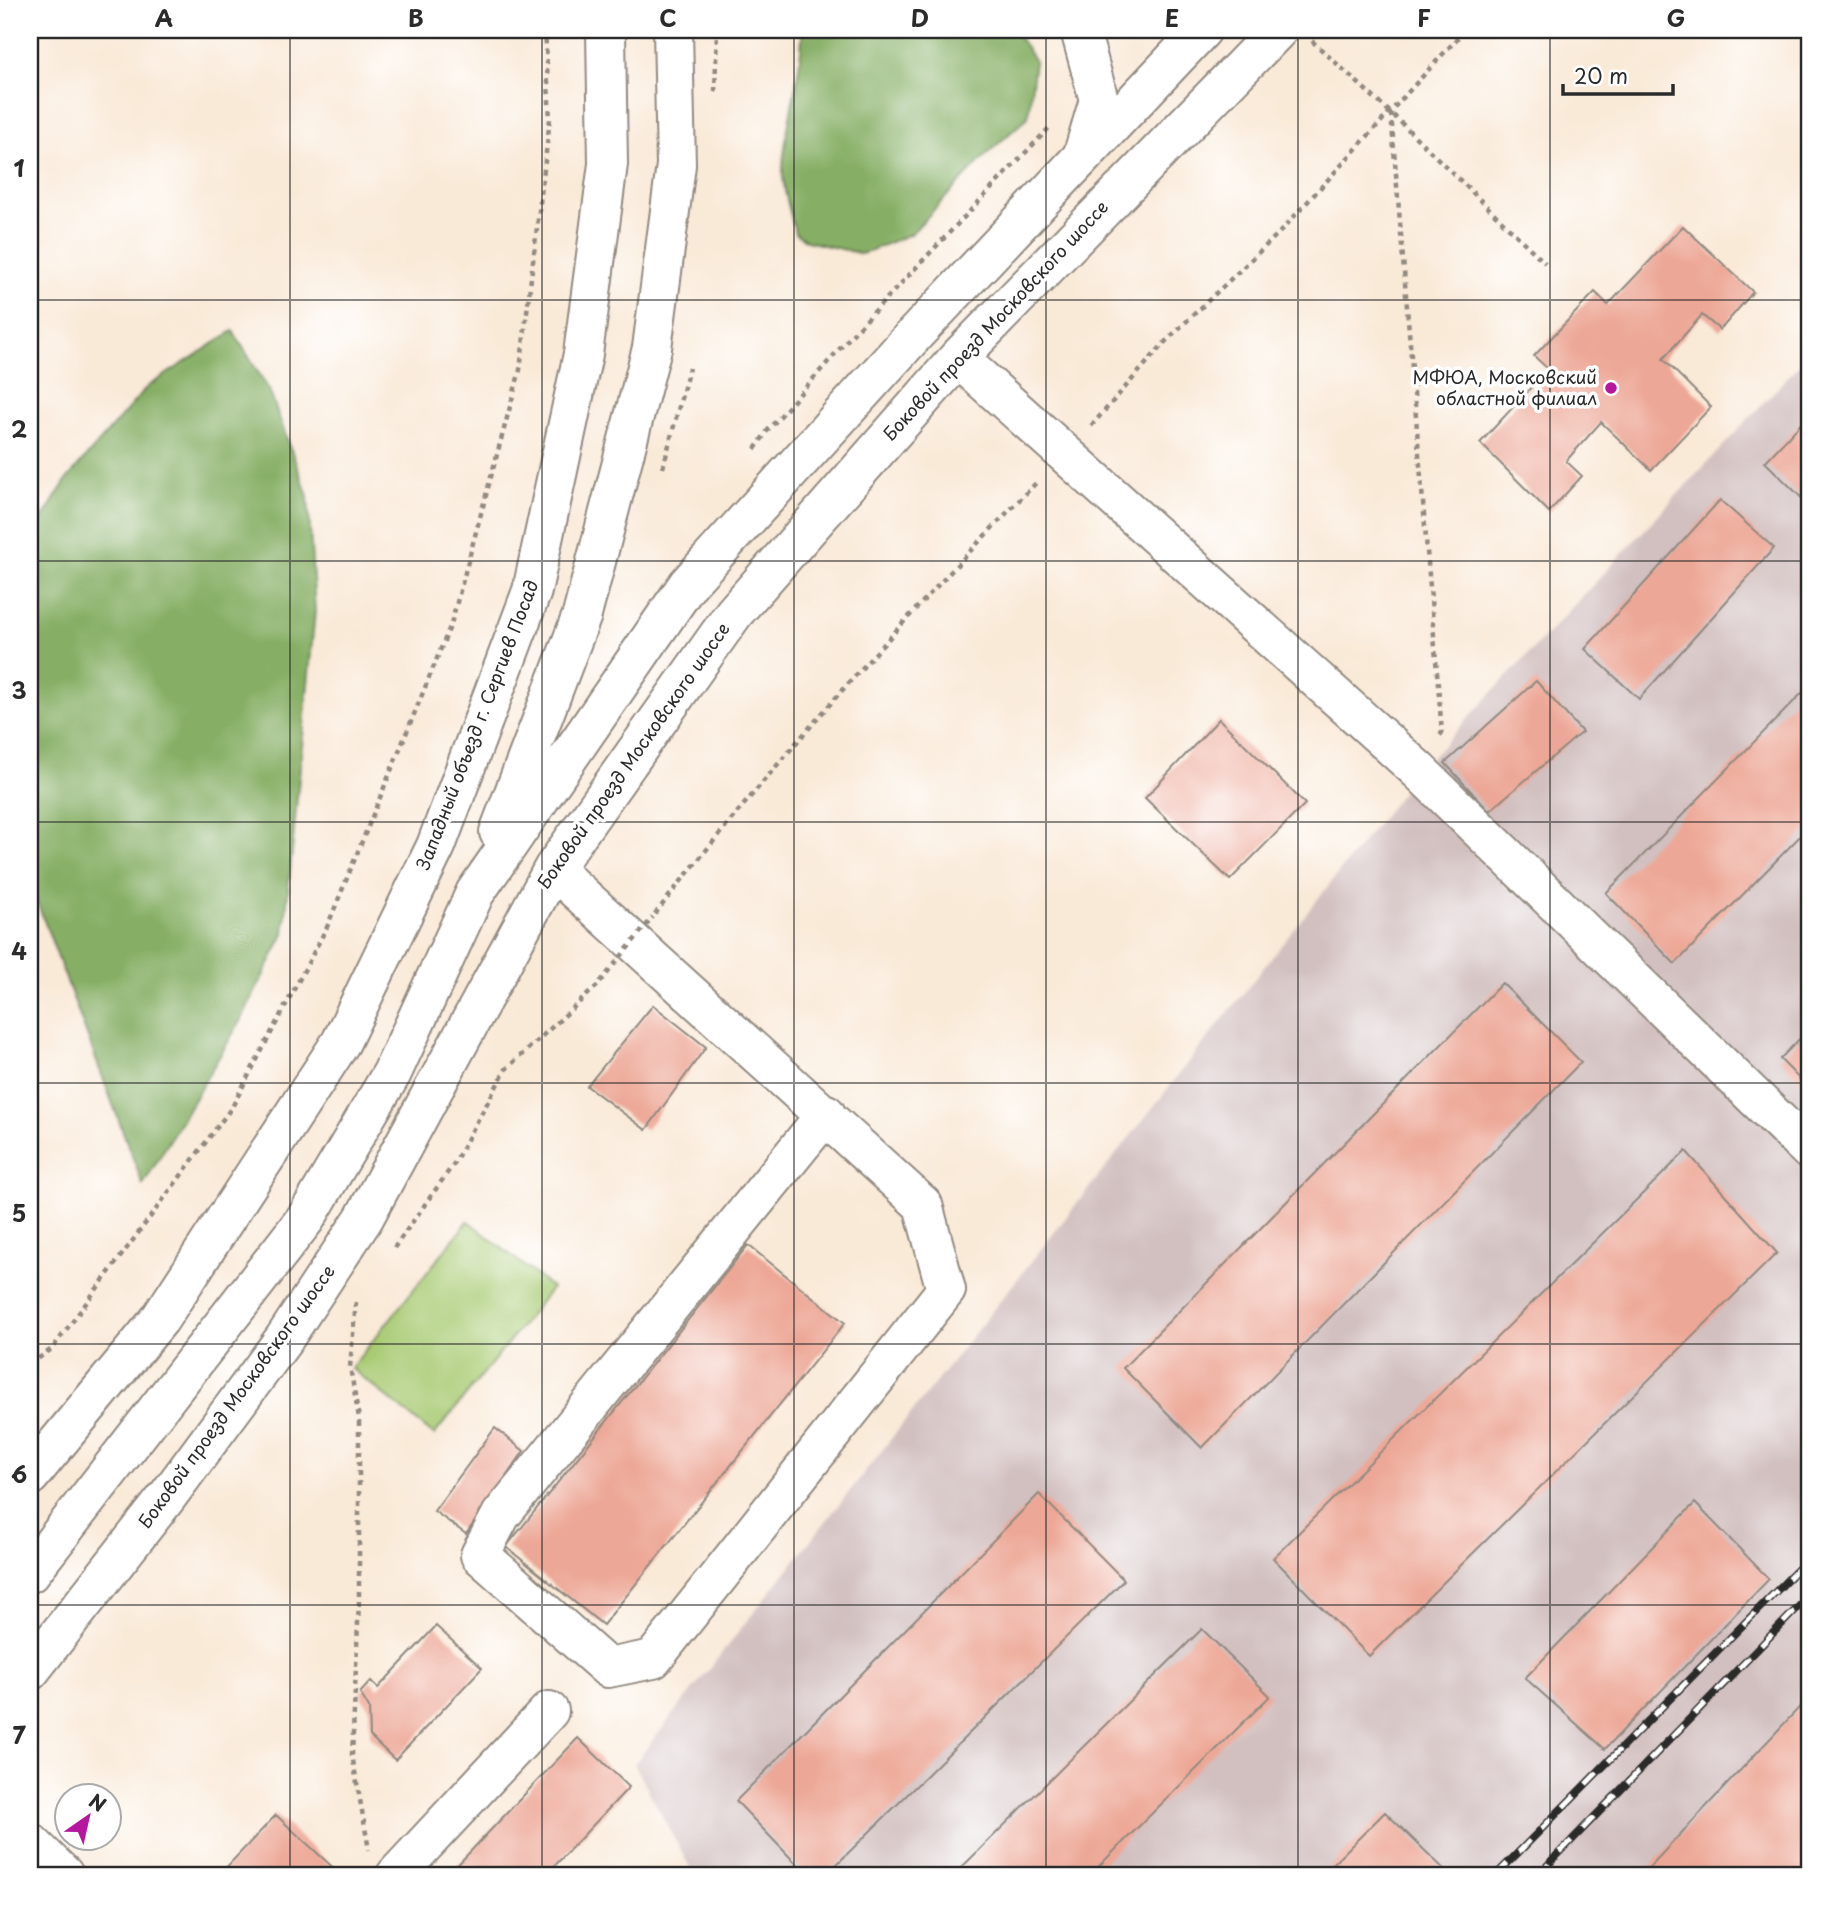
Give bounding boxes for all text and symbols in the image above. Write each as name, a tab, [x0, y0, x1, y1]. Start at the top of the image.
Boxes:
text: A	[155, 0, 173, 35]
text: B	[408, 0, 424, 35]
text: C	[659, 0, 677, 35]
text: D	[911, 0, 929, 35]
text: E	[1165, 0, 1179, 35]
text: F	[1417, 0, 1431, 35]
text: G	[1667, 0, 1685, 35]
scale bar	[1563, 52, 1674, 96]
text: 20 m	[1574, 59, 1628, 91]
text: 1	[14, 150, 25, 185]
street label: Боковой проезд Московского шоссе	[876, 194, 1114, 446]
place label: МФЮА, Московский областной филиал	[1413, 363, 1597, 411]
marker: МФЮА, Московский областной филиал	[1603, 380, 1619, 396]
text: 2	[11, 411, 27, 446]
street label: Западный объезд г. Сергиев Посад	[409, 576, 544, 873]
street label: Боковой проезд Московского шоссе	[530, 616, 736, 894]
text: 3	[11, 672, 27, 707]
text: 4	[11, 933, 27, 968]
text: 5	[12, 1195, 26, 1230]
street label: Боковой проезд Московского шоссе	[131, 1259, 341, 1534]
text: 6	[11, 1456, 27, 1491]
text: 7	[12, 1717, 26, 1752]
north arrow	[52, 1783, 122, 1853]
text: N	[84, 1786, 112, 1818]

